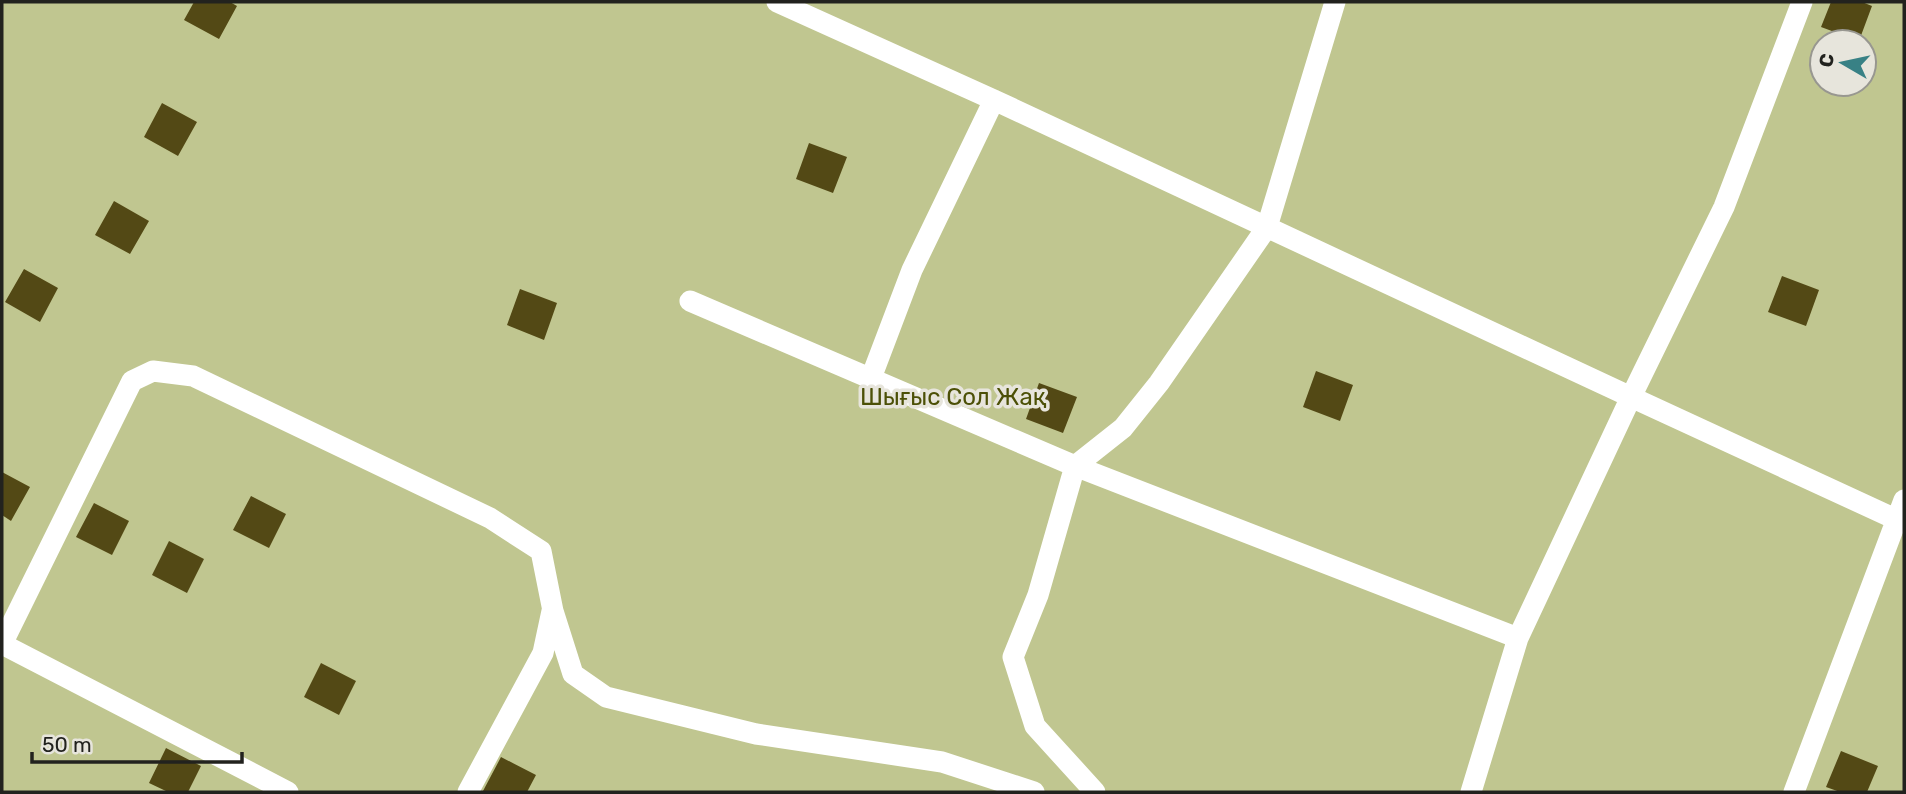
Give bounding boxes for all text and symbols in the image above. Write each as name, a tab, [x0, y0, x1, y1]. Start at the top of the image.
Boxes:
north arrow	[1808, 28, 1878, 98]
text: С	[1814, 52, 1839, 69]
park label: Шығыс Сол Жақ	[860, 383, 1047, 411]
scale bar	[32, 720, 242, 764]
text: 50 m	[42, 732, 92, 757]

